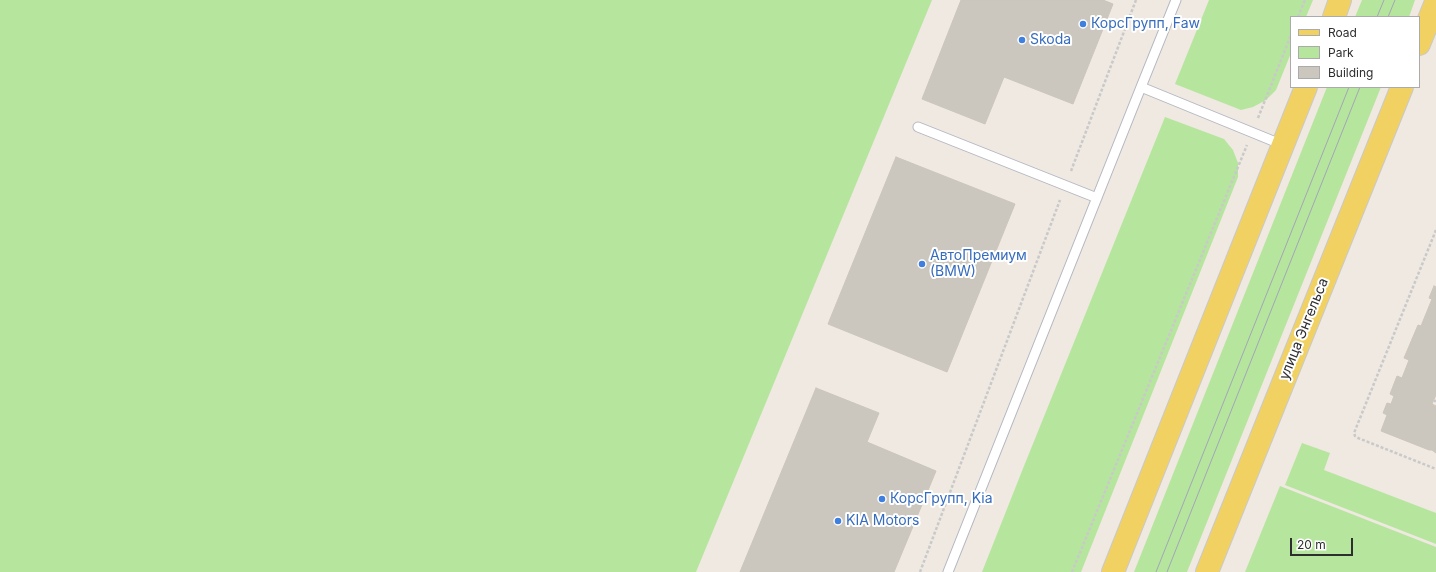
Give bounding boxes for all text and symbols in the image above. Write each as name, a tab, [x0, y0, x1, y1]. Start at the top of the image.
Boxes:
place label: КорсГрупп, Faw	[1091, 16, 1200, 32]
legend	[1290, 16, 1420, 88]
marker: КорсГрупп, Faw	[1078, 19, 1088, 29]
text: Road	[1328, 25, 1357, 40]
place label: Skoda	[1030, 32, 1071, 48]
marker: Skoda	[1017, 35, 1027, 45]
text: Park	[1328, 45, 1354, 60]
text: Building	[1328, 65, 1373, 80]
place label: АвтоПремиум (BMW)	[930, 248, 1027, 280]
marker: АвтоПремиум (BMW)	[917, 259, 927, 269]
street label: улица Энгельса	[1276, 276, 1332, 382]
place label: КорсГрупп, Kia	[890, 491, 993, 507]
marker: КорсГрупп, Kia	[877, 494, 887, 504]
place label: KIA Motors	[846, 513, 919, 529]
marker: KIA Motors	[833, 516, 843, 526]
scale bar	[1292, 530, 1355, 556]
text: 20 m	[1297, 537, 1326, 552]

